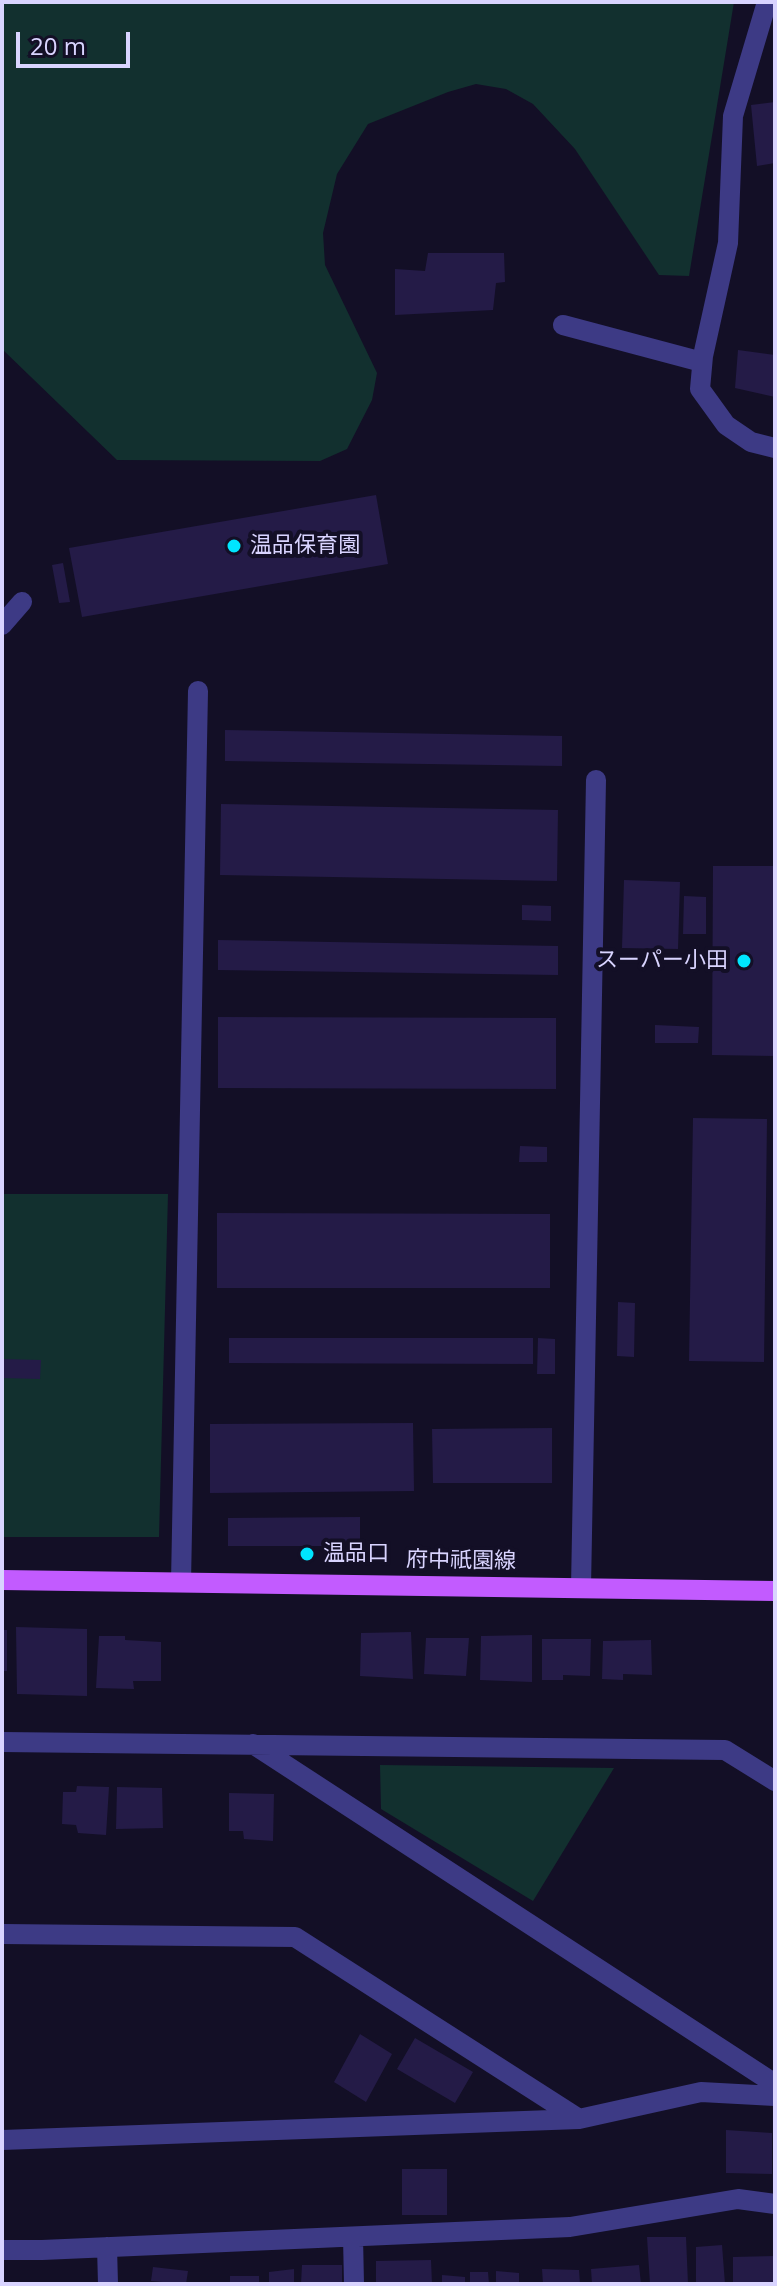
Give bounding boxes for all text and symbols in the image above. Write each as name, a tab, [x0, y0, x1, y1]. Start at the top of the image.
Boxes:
scale bar	[20, 16, 134, 66]
text: 20 m	[30, 29, 86, 62]
place label: 温品保育園	[250, 533, 360, 559]
marker: 温品保育園	[225, 537, 243, 555]
place label: スーパー小田	[596, 948, 728, 974]
marker: スーパー小田	[735, 952, 753, 970]
place label: 温品口	[323, 1541, 389, 1567]
marker: 温品口	[298, 1545, 316, 1563]
street label: 府中祇園線	[406, 1547, 516, 1575]

